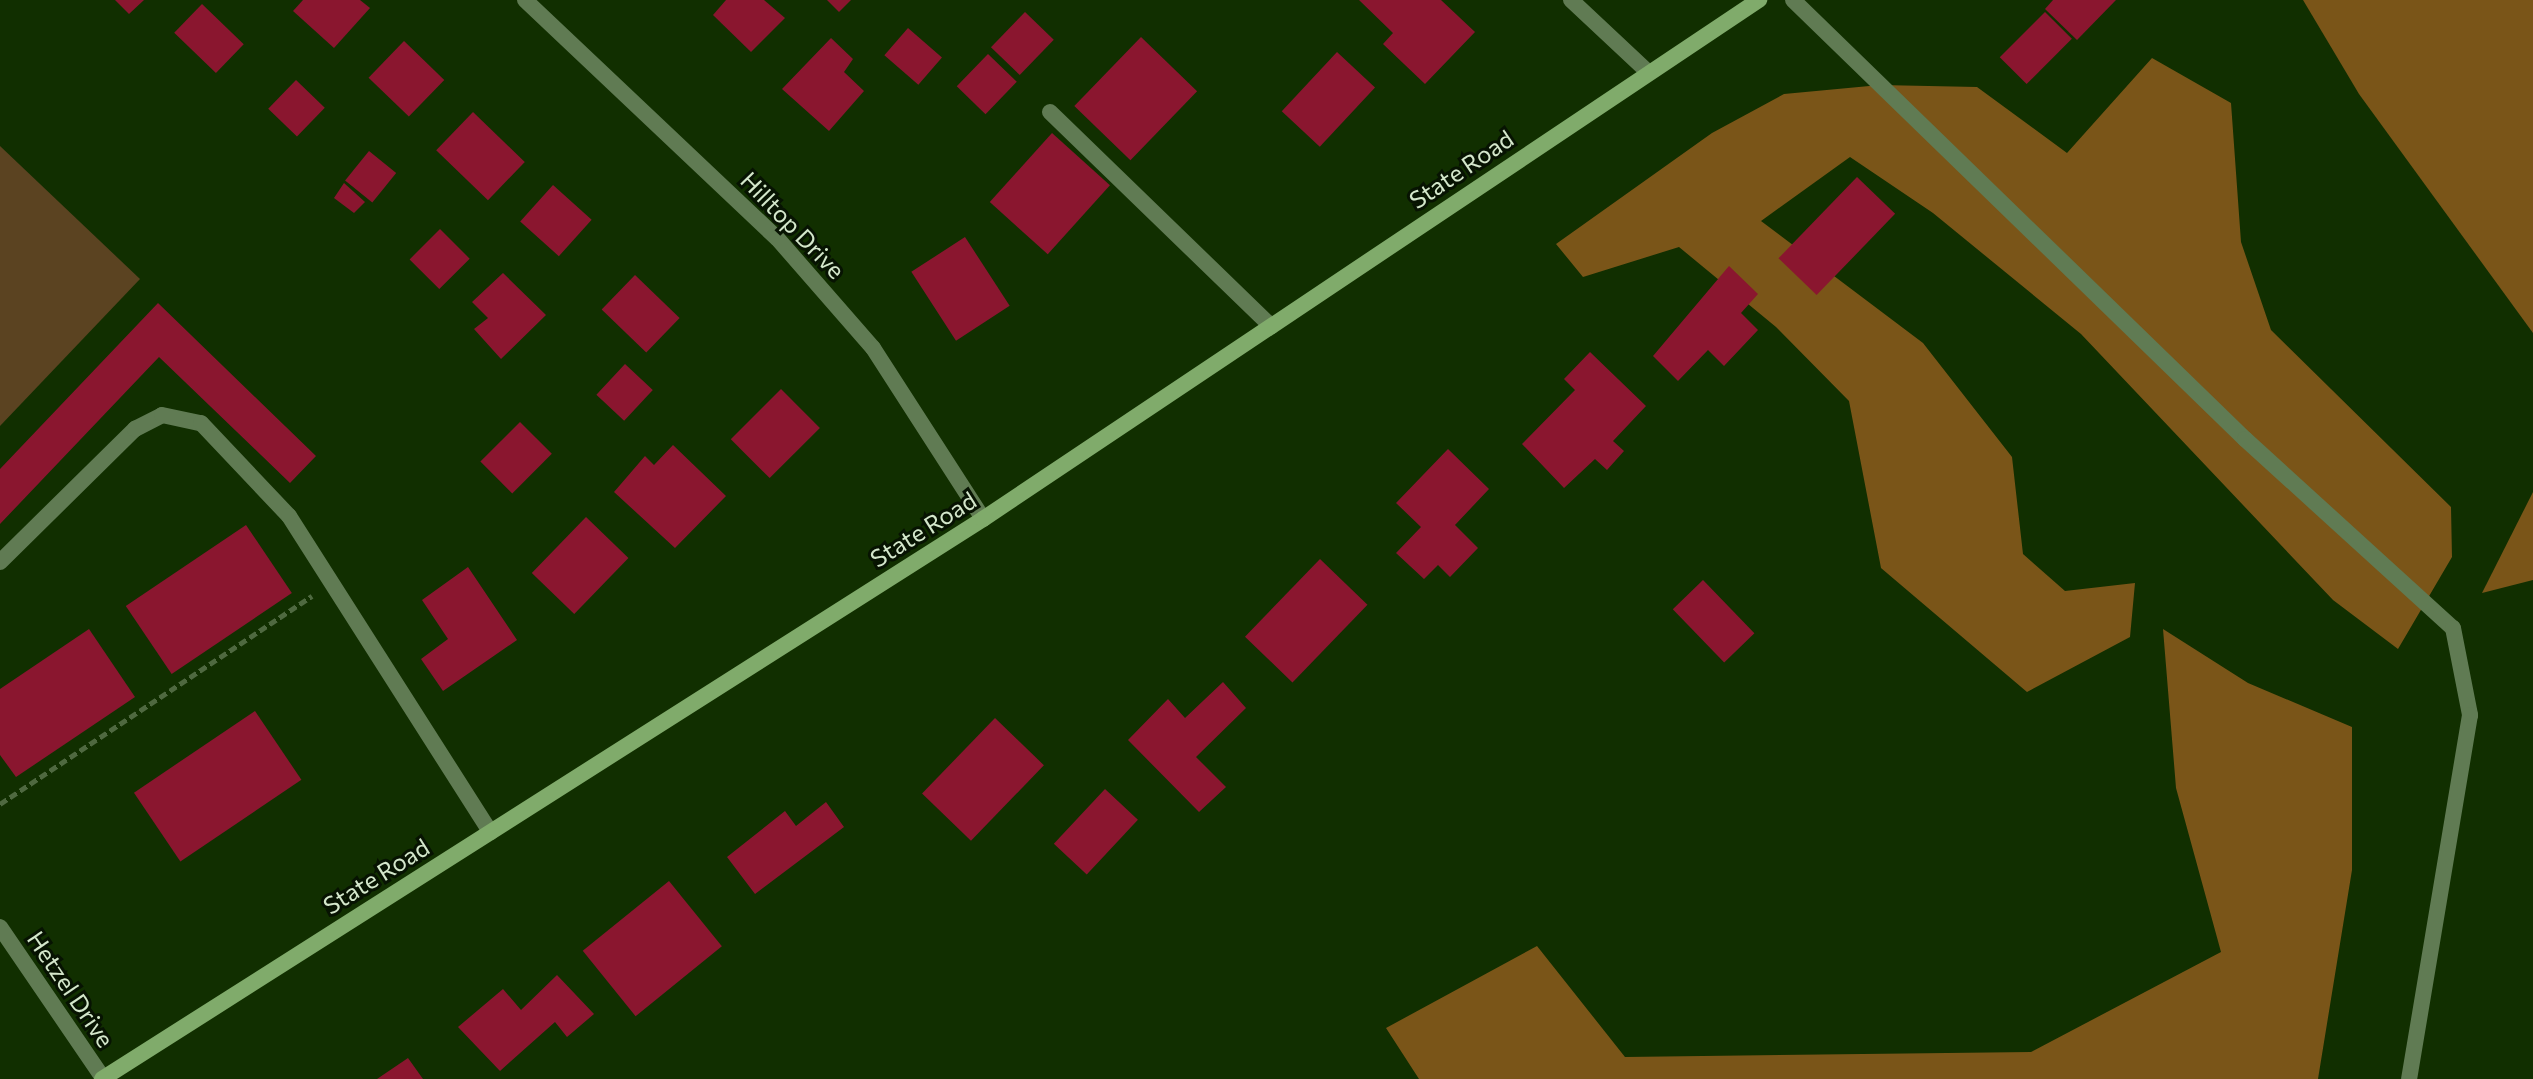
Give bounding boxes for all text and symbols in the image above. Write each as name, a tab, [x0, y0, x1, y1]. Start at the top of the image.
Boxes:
street label: State Road	[1404, 124, 1518, 214]
street label: Hilltop Drive	[735, 166, 851, 284]
street label: State Road	[865, 485, 981, 573]
street label: State Road	[318, 832, 434, 920]
street label: Hetzel Drive	[22, 926, 120, 1052]

